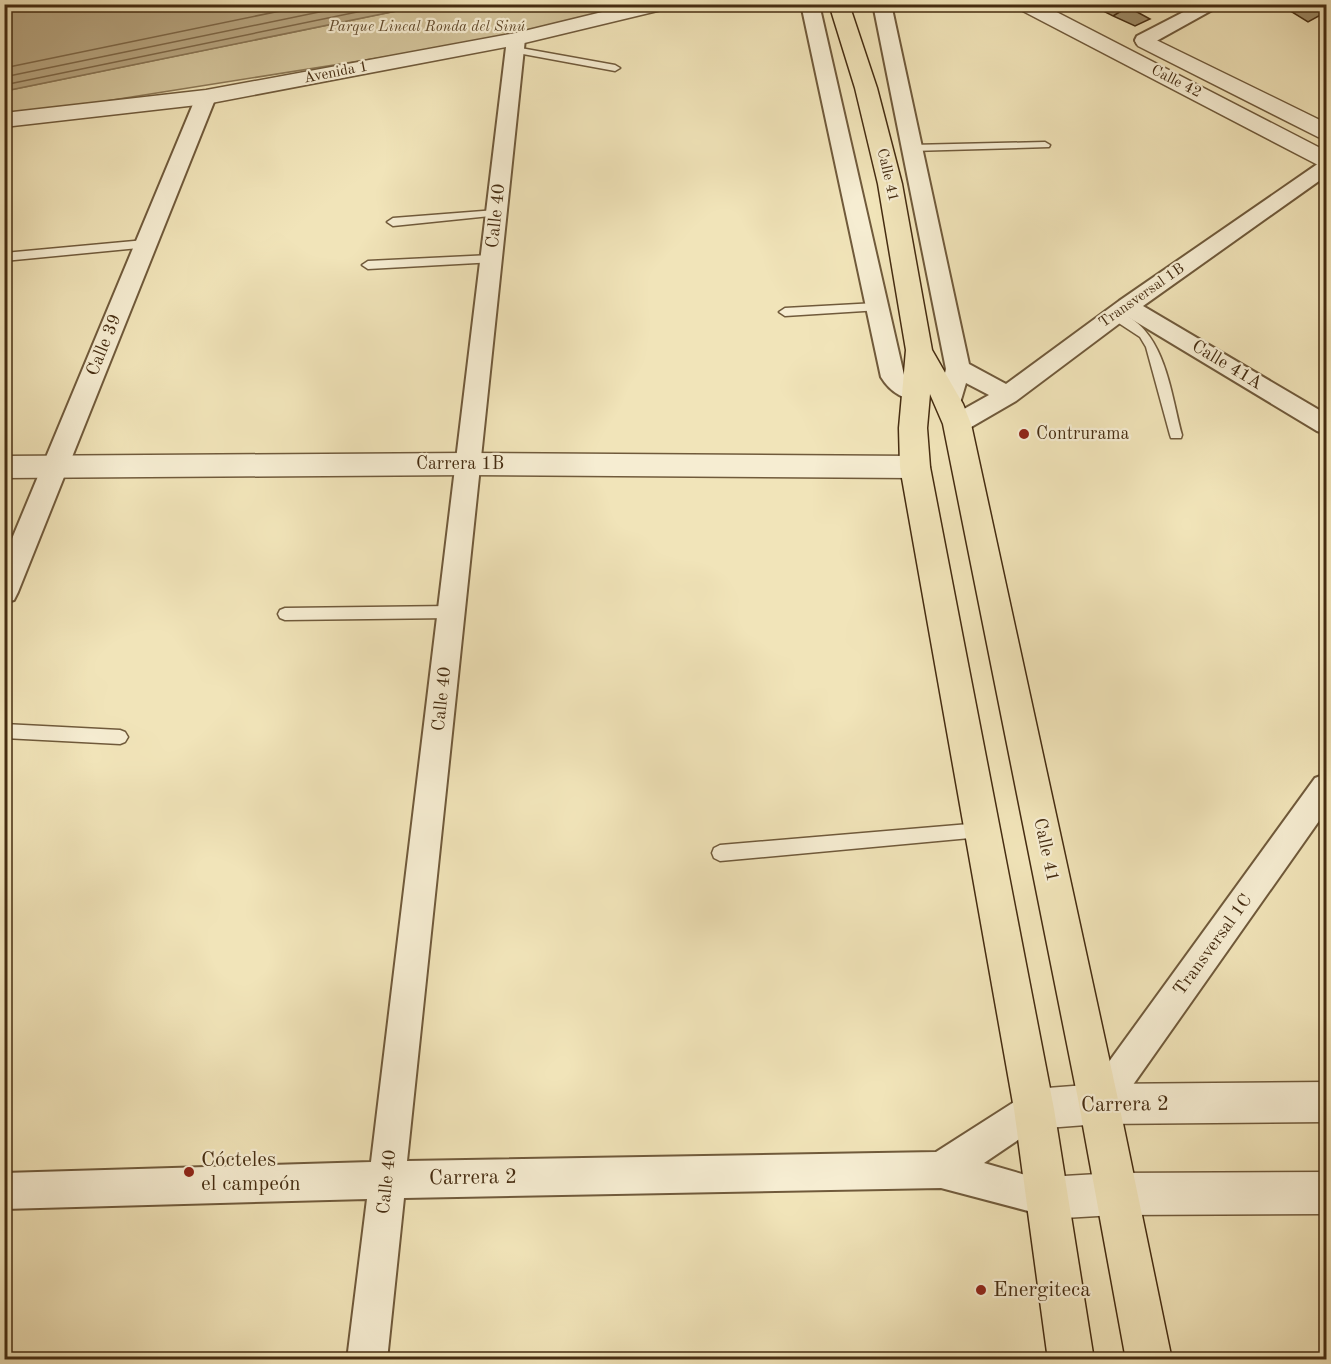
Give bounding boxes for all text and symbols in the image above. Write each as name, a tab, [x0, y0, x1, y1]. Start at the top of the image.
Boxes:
park label: Parque Lineal Ronda del Sinú	[328, 20, 526, 35]
street label: Avenida 1	[303, 59, 369, 87]
street label: Calle 42	[1149, 63, 1203, 101]
street label: Calle 41	[874, 147, 900, 203]
street label: Calle 40	[484, 183, 508, 249]
street label: Transversal 1B	[1097, 261, 1187, 331]
street label: Calle 39	[84, 312, 124, 378]
street label: Calle 41A	[1189, 337, 1266, 393]
place label: Contrurama	[1036, 425, 1130, 443]
marker: Contrurama	[1017, 427, 1031, 441]
street label: Carrera 1B	[416, 455, 504, 473]
street label: Calle 40	[430, 666, 454, 732]
street label: Calle 41	[1030, 816, 1062, 884]
street label: Transversal 1C	[1170, 891, 1256, 999]
street label: Carrera 2	[1081, 1094, 1169, 1116]
street label: Calle 40	[375, 1149, 399, 1215]
place label: Cócteles el campeón	[201, 1150, 301, 1195]
marker: Cócteles el campeón	[182, 1165, 196, 1179]
street label: Carrera 2	[429, 1167, 517, 1189]
place label: Energiteca	[993, 1280, 1091, 1301]
marker: Energiteca	[974, 1283, 988, 1297]

